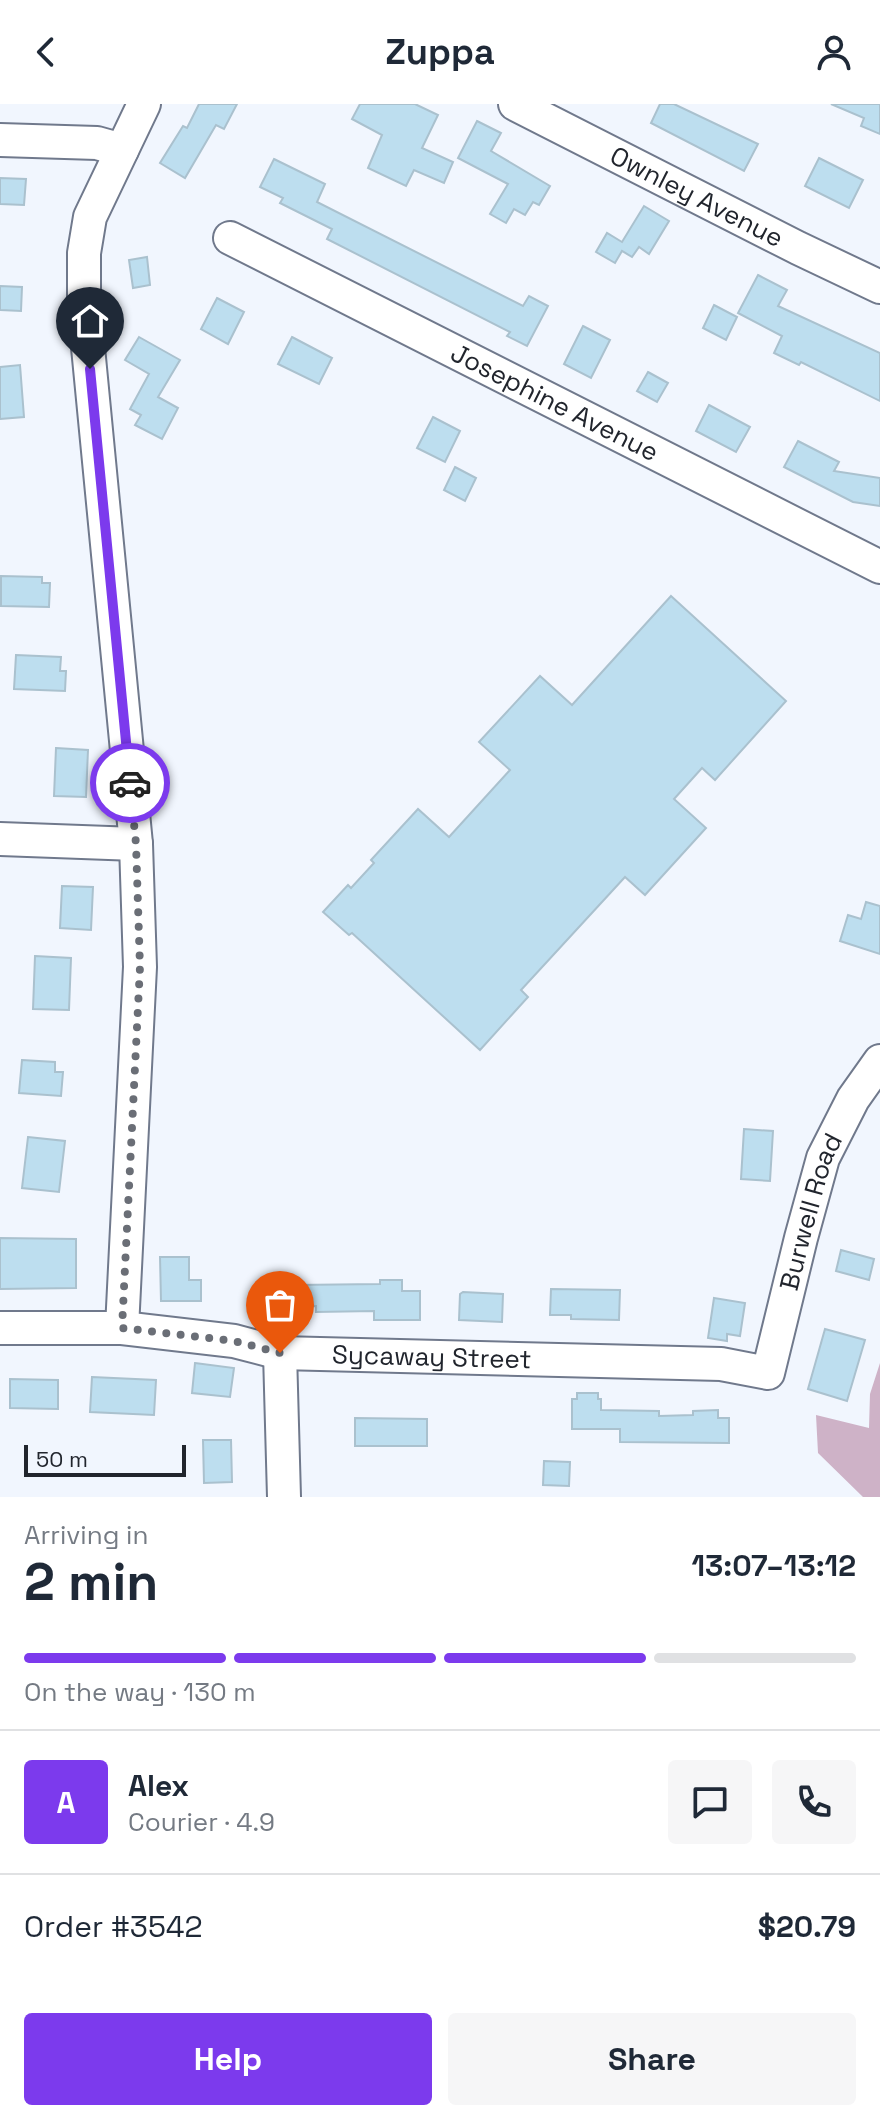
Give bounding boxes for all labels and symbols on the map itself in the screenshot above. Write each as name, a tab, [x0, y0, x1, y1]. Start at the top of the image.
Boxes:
street label: Ownley Avenue	[604, 138, 789, 255]
pin	[56, 287, 124, 369]
street label: Josephine Avenue	[445, 336, 664, 469]
courier	[90, 743, 170, 823]
street label: Burwell Road	[772, 1127, 850, 1294]
pin	[246, 1271, 314, 1353]
street label: Sycaway Street	[332, 1337, 532, 1376]
scale bar	[24, 1441, 186, 1477]

